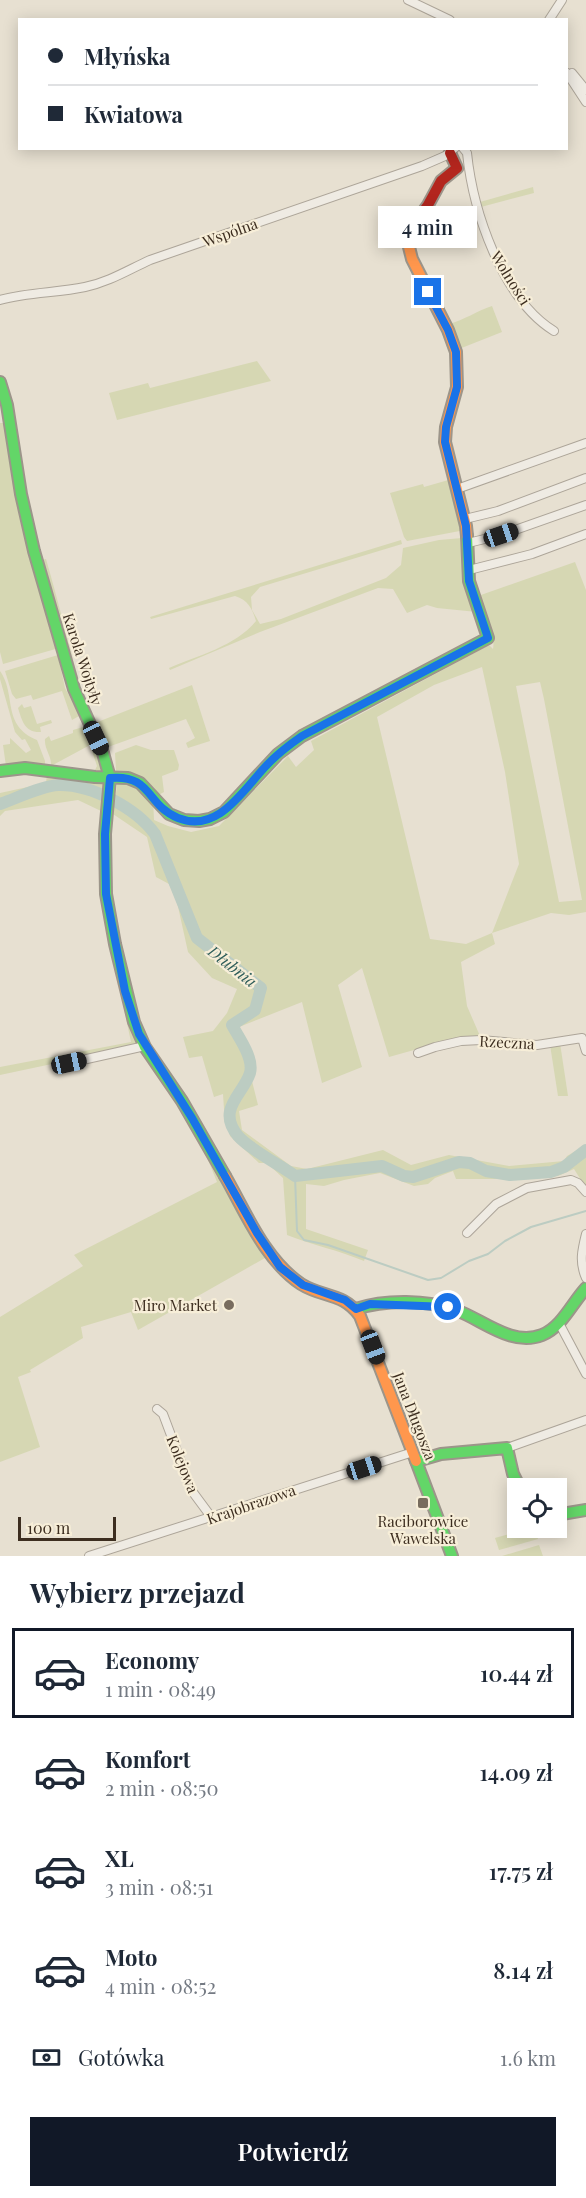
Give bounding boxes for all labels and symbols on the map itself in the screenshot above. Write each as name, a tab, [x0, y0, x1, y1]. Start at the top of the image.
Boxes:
callout: 4 min	[378, 205, 478, 247]
street label: Wspólna	[199, 213, 261, 251]
street label: Wolności	[486, 246, 536, 309]
route end	[414, 278, 441, 305]
car	[481, 521, 521, 549]
street label: Karola Wojtyły	[59, 610, 107, 708]
car	[80, 718, 112, 758]
water label: Dłubnia	[204, 940, 262, 992]
street label: Rzeczna	[479, 1031, 536, 1053]
car	[50, 1050, 88, 1076]
route start	[434, 1293, 461, 1320]
place label: Miro Market	[134, 1295, 218, 1315]
marker: Miro Market	[222, 1298, 236, 1312]
car	[358, 1327, 388, 1367]
street label: Jana Długosza	[389, 1368, 441, 1463]
street label: Kolejowa	[162, 1432, 204, 1496]
car	[344, 1454, 384, 1482]
street label: Krajobrazowa	[204, 1479, 299, 1529]
marker: Raciborowice Wawelska	[416, 1496, 430, 1510]
place label: Raciborowice Wawelska	[378, 1511, 468, 1548]
scale bar	[18, 1514, 116, 1542]

